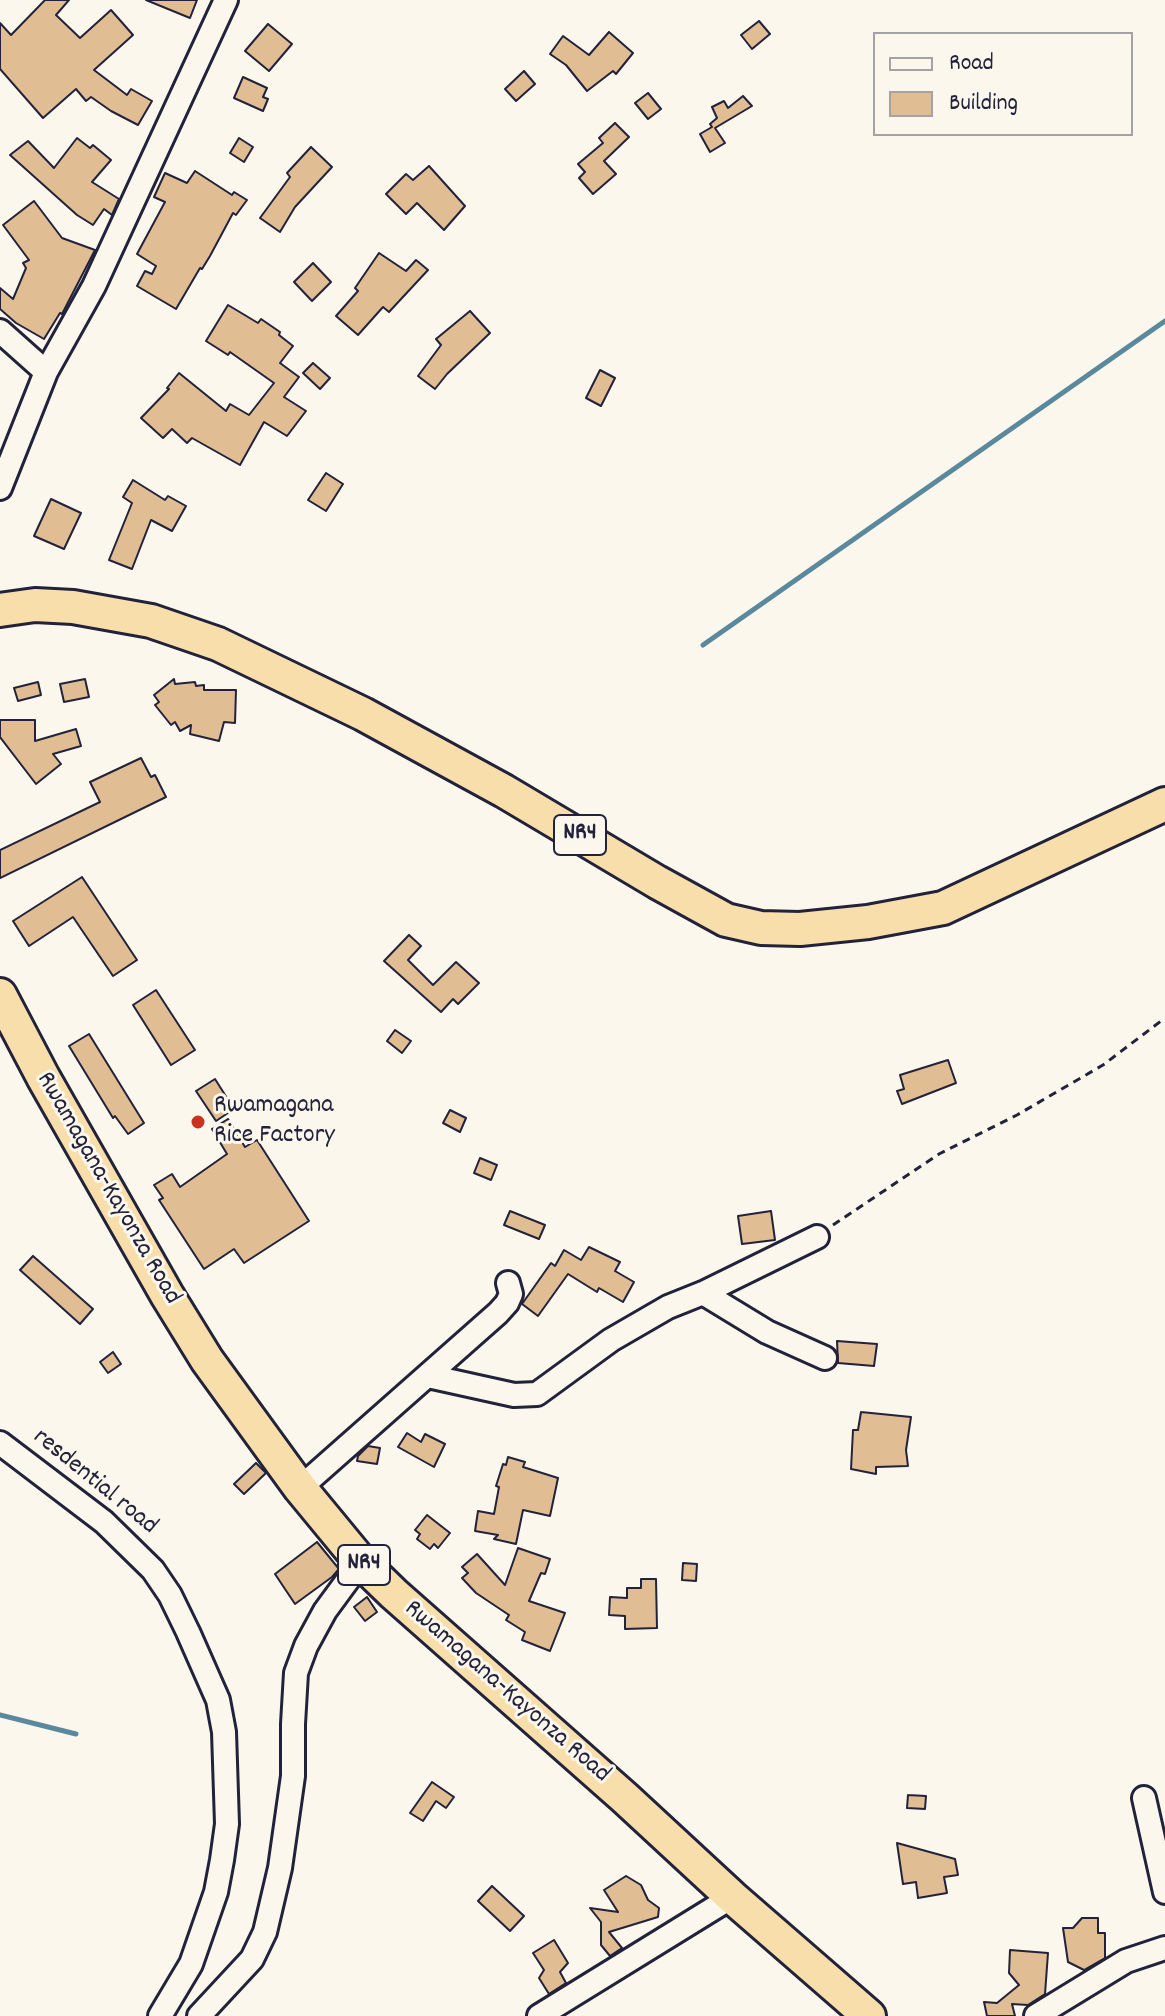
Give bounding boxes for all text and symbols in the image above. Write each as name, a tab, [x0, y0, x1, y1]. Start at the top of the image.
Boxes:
legend	[873, 32, 1133, 136]
text: Road	[949, 47, 994, 81]
text: Building	[949, 87, 1018, 121]
road number: NR4	[554, 815, 606, 855]
street label: Rwamagana-Kayonza Road	[28, 1067, 186, 1311]
place label: Rwamagana Rice Factory	[214, 1091, 335, 1152]
marker: Rwamagana Rice Factory	[189, 1113, 207, 1131]
street label: resdential road	[25, 1423, 163, 1543]
road number: NR4	[338, 1545, 390, 1585]
street label: Rwamagana-Kayonza Road	[396, 1595, 616, 1791]

